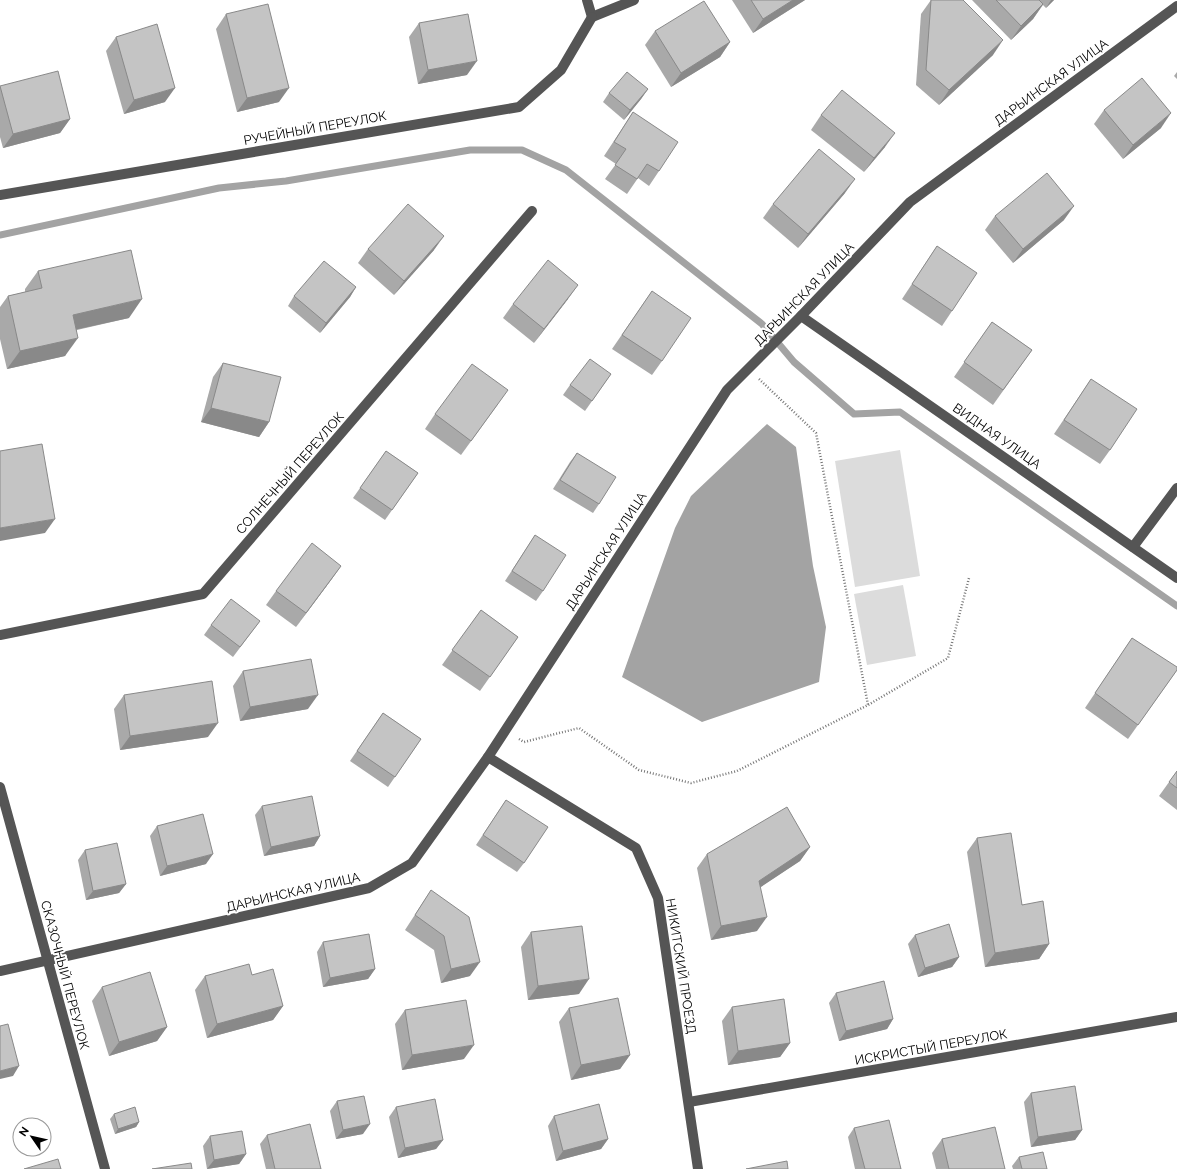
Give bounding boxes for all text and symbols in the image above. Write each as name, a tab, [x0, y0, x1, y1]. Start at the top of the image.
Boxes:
street label: ДАРЬИНСКАЯ УЛИЦА	[991, 35, 1111, 128]
street label: РУЧЕЙНЫЙ ПЕРЕУЛОК	[242, 108, 388, 148]
street label: ДАРЬИНСКАЯ УЛИЦА	[751, 239, 857, 349]
street label: ВИДНАЯ УЛИЦА	[950, 400, 1044, 472]
street label: СОЛНЕЧНЫЙ ПЕРЕУЛОК	[233, 409, 347, 537]
street label: ДАРЬИНСКАЯ УЛИЦА	[562, 489, 650, 613]
street label: ДАРЬИНСКАЯ УЛИЦА	[224, 869, 362, 915]
street label: НИКИТСКИЙ ПРОЕЗД	[663, 897, 699, 1035]
street label: СКАЗОЧНЫЙ ПЕРЕУЛОК	[38, 899, 92, 1051]
street label: ИСКРИСТЫЙ ПЕРЕУЛОК	[853, 1026, 1009, 1068]
north arrow	[12, 1117, 52, 1157]
text: N	[16, 1125, 32, 1139]

